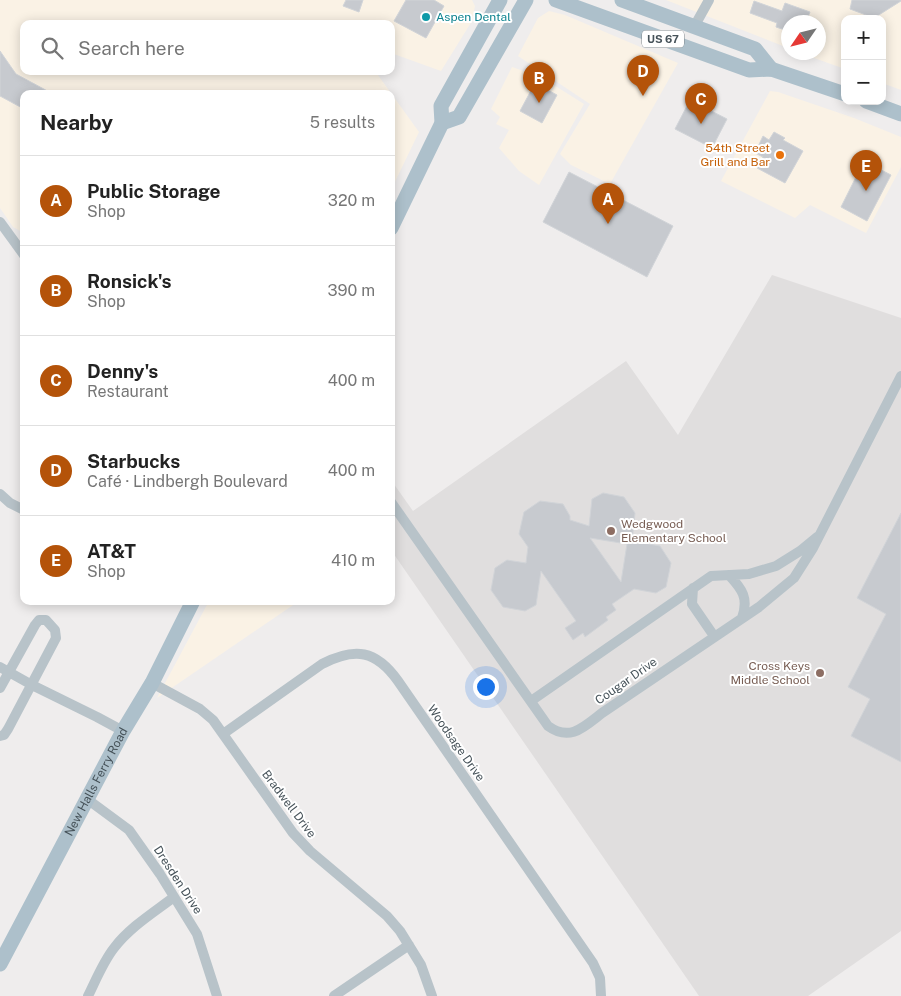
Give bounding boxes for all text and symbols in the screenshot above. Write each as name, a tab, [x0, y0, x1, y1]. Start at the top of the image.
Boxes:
place label: Aspen Dental	[436, 10, 511, 24]
marker: Aspen Dental	[420, 11, 432, 23]
north arrow	[781, 15, 826, 60]
map controls	[841, 15, 886, 105]
button: +	[841, 15, 886, 60]
search box	[20, 20, 395, 75]
road number: US 67	[642, 30, 684, 48]
icon: search	[38, 34, 66, 62]
text: Search here	[78, 37, 185, 59]
pin: D	[627, 55, 659, 96]
button: −	[841, 60, 886, 105]
pin: B	[523, 62, 555, 103]
pin: C	[685, 83, 717, 124]
text: Nearby	[40, 110, 113, 135]
text: 5 results	[310, 113, 375, 132]
place label: 54th Street Grill and Bar	[700, 141, 770, 169]
marker: 54th Street Grill and Bar	[774, 149, 786, 161]
pin: E	[850, 150, 882, 191]
text: Public Storage	[87, 180, 221, 202]
pin: A	[592, 183, 624, 224]
text: A	[50, 191, 62, 210]
text: 320 m	[328, 191, 375, 210]
text: Shop	[87, 202, 126, 221]
text: Ronsick's	[87, 270, 172, 292]
text: B	[51, 281, 61, 300]
text: 390 m	[328, 281, 375, 300]
text: Shop	[87, 292, 126, 311]
text: Denny's	[87, 360, 158, 382]
text: C	[50, 371, 62, 390]
text: 400 m	[328, 371, 375, 390]
text: Restaurant	[87, 382, 169, 401]
text: Starbucks	[87, 450, 180, 472]
text: D	[50, 461, 62, 480]
text: 400 m	[328, 461, 375, 480]
text: Café · Lindbergh Boulevard	[87, 472, 288, 491]
place label: Wedgwood Elementary School	[621, 517, 727, 545]
marker: Wedgwood Elementary School	[605, 525, 617, 537]
text: AT&T	[87, 540, 136, 562]
text: E	[51, 551, 61, 570]
text: 410 m	[331, 551, 375, 570]
text: Shop	[87, 562, 126, 581]
street label: Cougar Drive	[592, 654, 660, 707]
place label: Cross Keys Middle School	[730, 659, 810, 687]
marker: Cross Keys Middle School	[814, 667, 826, 679]
your location	[473, 674, 499, 700]
street label: Woodsage Drive	[424, 702, 488, 784]
street label: New Halls Ferry Road	[62, 725, 131, 838]
street label: Bradwell Drive	[259, 767, 319, 841]
street label: Dresden Drive	[151, 843, 205, 917]

